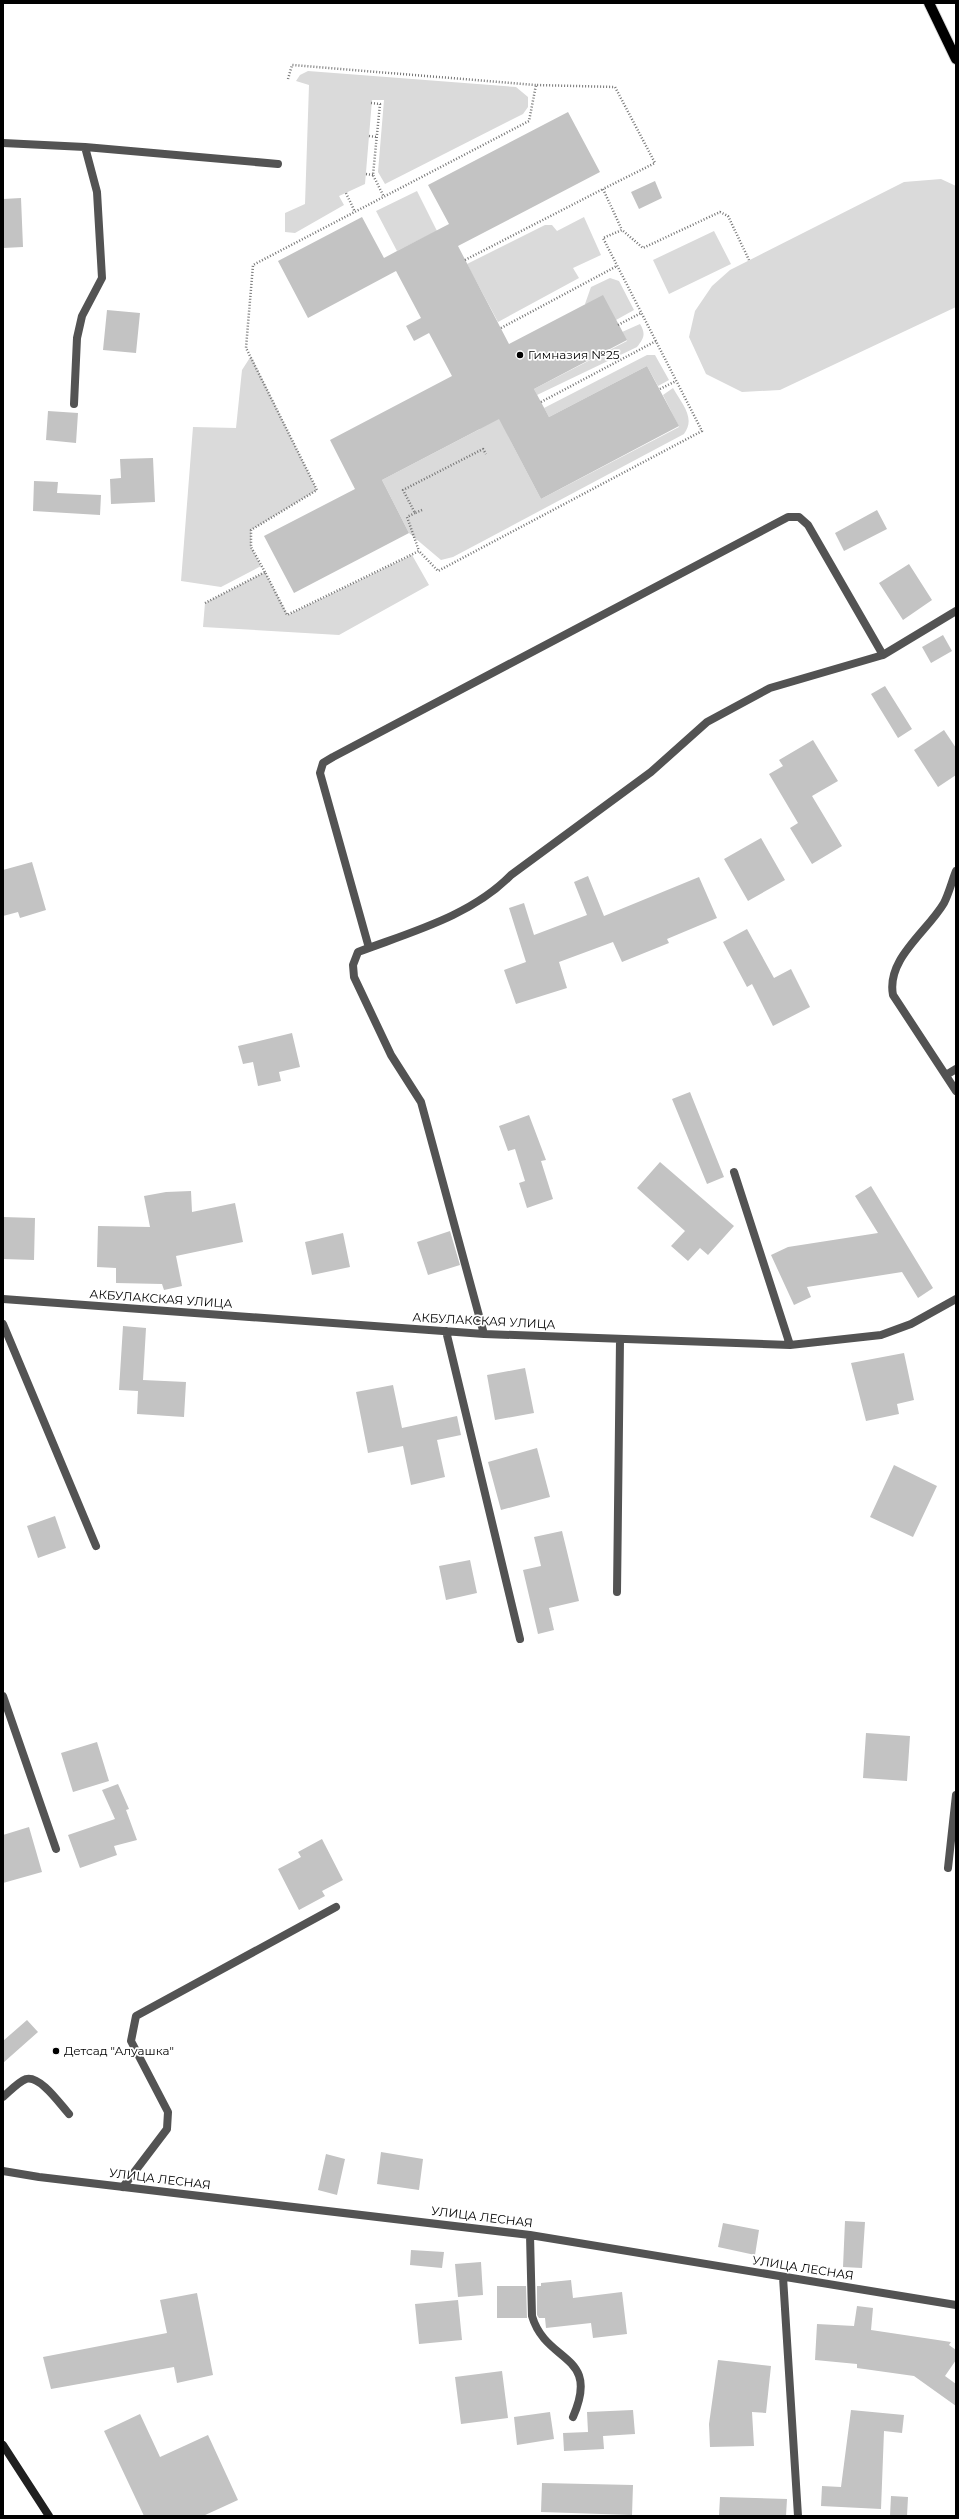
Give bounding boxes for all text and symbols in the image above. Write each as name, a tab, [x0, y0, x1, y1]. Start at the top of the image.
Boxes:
place label: Гимназия №25	[528, 347, 620, 362]
marker: Гимназия №25	[515, 350, 525, 360]
street label: АКБУЛАКСКАЯ УЛИЦА	[89, 1286, 233, 1311]
street label: АКБУЛАКСКАЯ УЛИЦА	[412, 1309, 556, 1332]
place label: Детсад "Алуашка"	[64, 2043, 174, 2058]
marker: Детсад "Алуашка"	[51, 2046, 61, 2056]
street label: УЛИЦА ЛЕСНАЯ	[108, 2165, 212, 2192]
street label: УЛИЦА ЛЕСНАЯ	[430, 2203, 534, 2230]
street label: УЛИЦА ЛЕСНАЯ	[751, 2252, 855, 2283]

